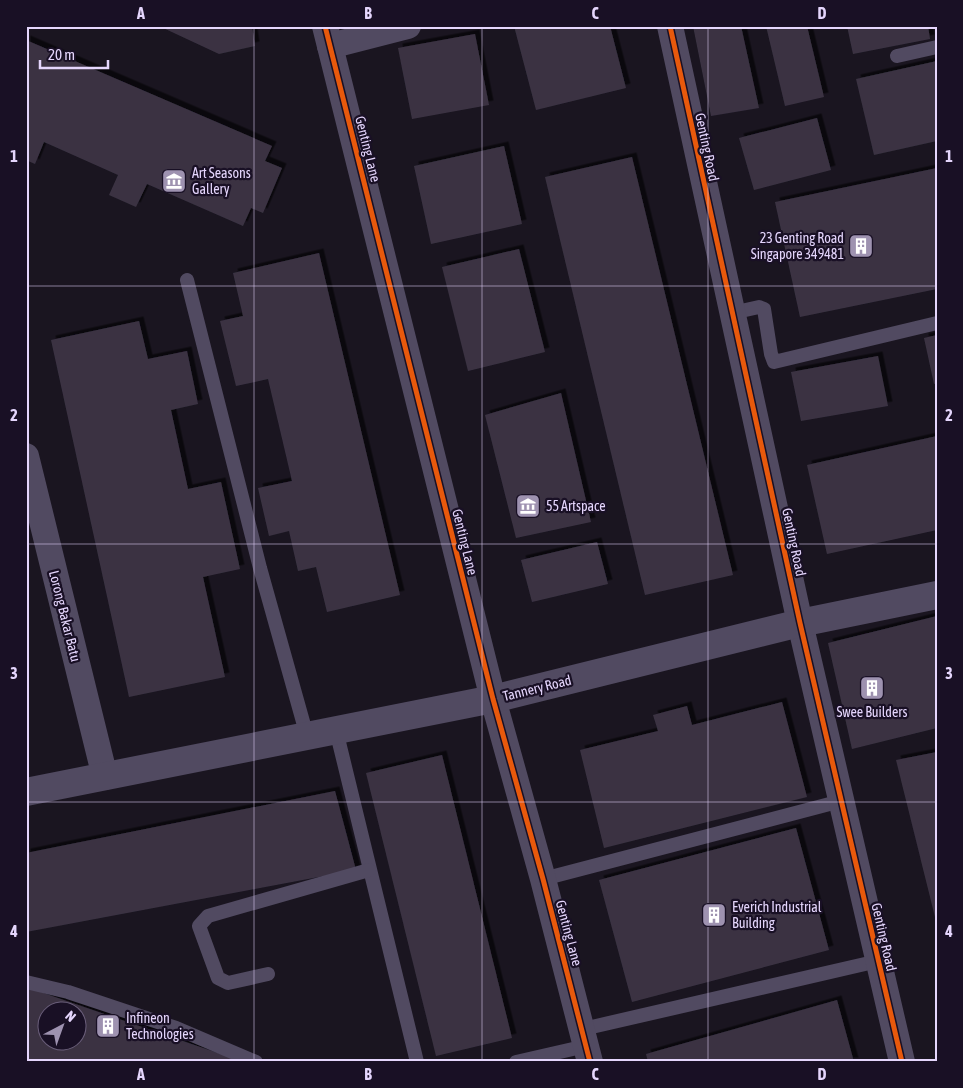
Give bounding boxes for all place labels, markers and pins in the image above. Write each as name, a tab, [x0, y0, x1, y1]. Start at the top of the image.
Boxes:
place label: Art Seasons Gallery	[192, 165, 251, 197]
museum icon: Art Seasons Gallery	[161, 168, 187, 194]
place label: 23 Genting Road Singapore 349481	[751, 230, 844, 262]
building icon: 23 Genting Road Singapore 349481	[848, 233, 874, 259]
museum icon: 55 Artspace	[515, 493, 541, 519]
place label: 55 Artspace	[546, 498, 606, 514]
building icon: Swee Builders	[859, 675, 885, 701]
place label: Swee Builders	[837, 704, 907, 720]
place label: Everich Industrial Building	[732, 899, 822, 931]
building icon: Everich Industrial Building	[701, 902, 727, 928]
place label: Infineon Technologies	[126, 1010, 194, 1042]
building icon: Infineon Technologies	[95, 1013, 121, 1039]

